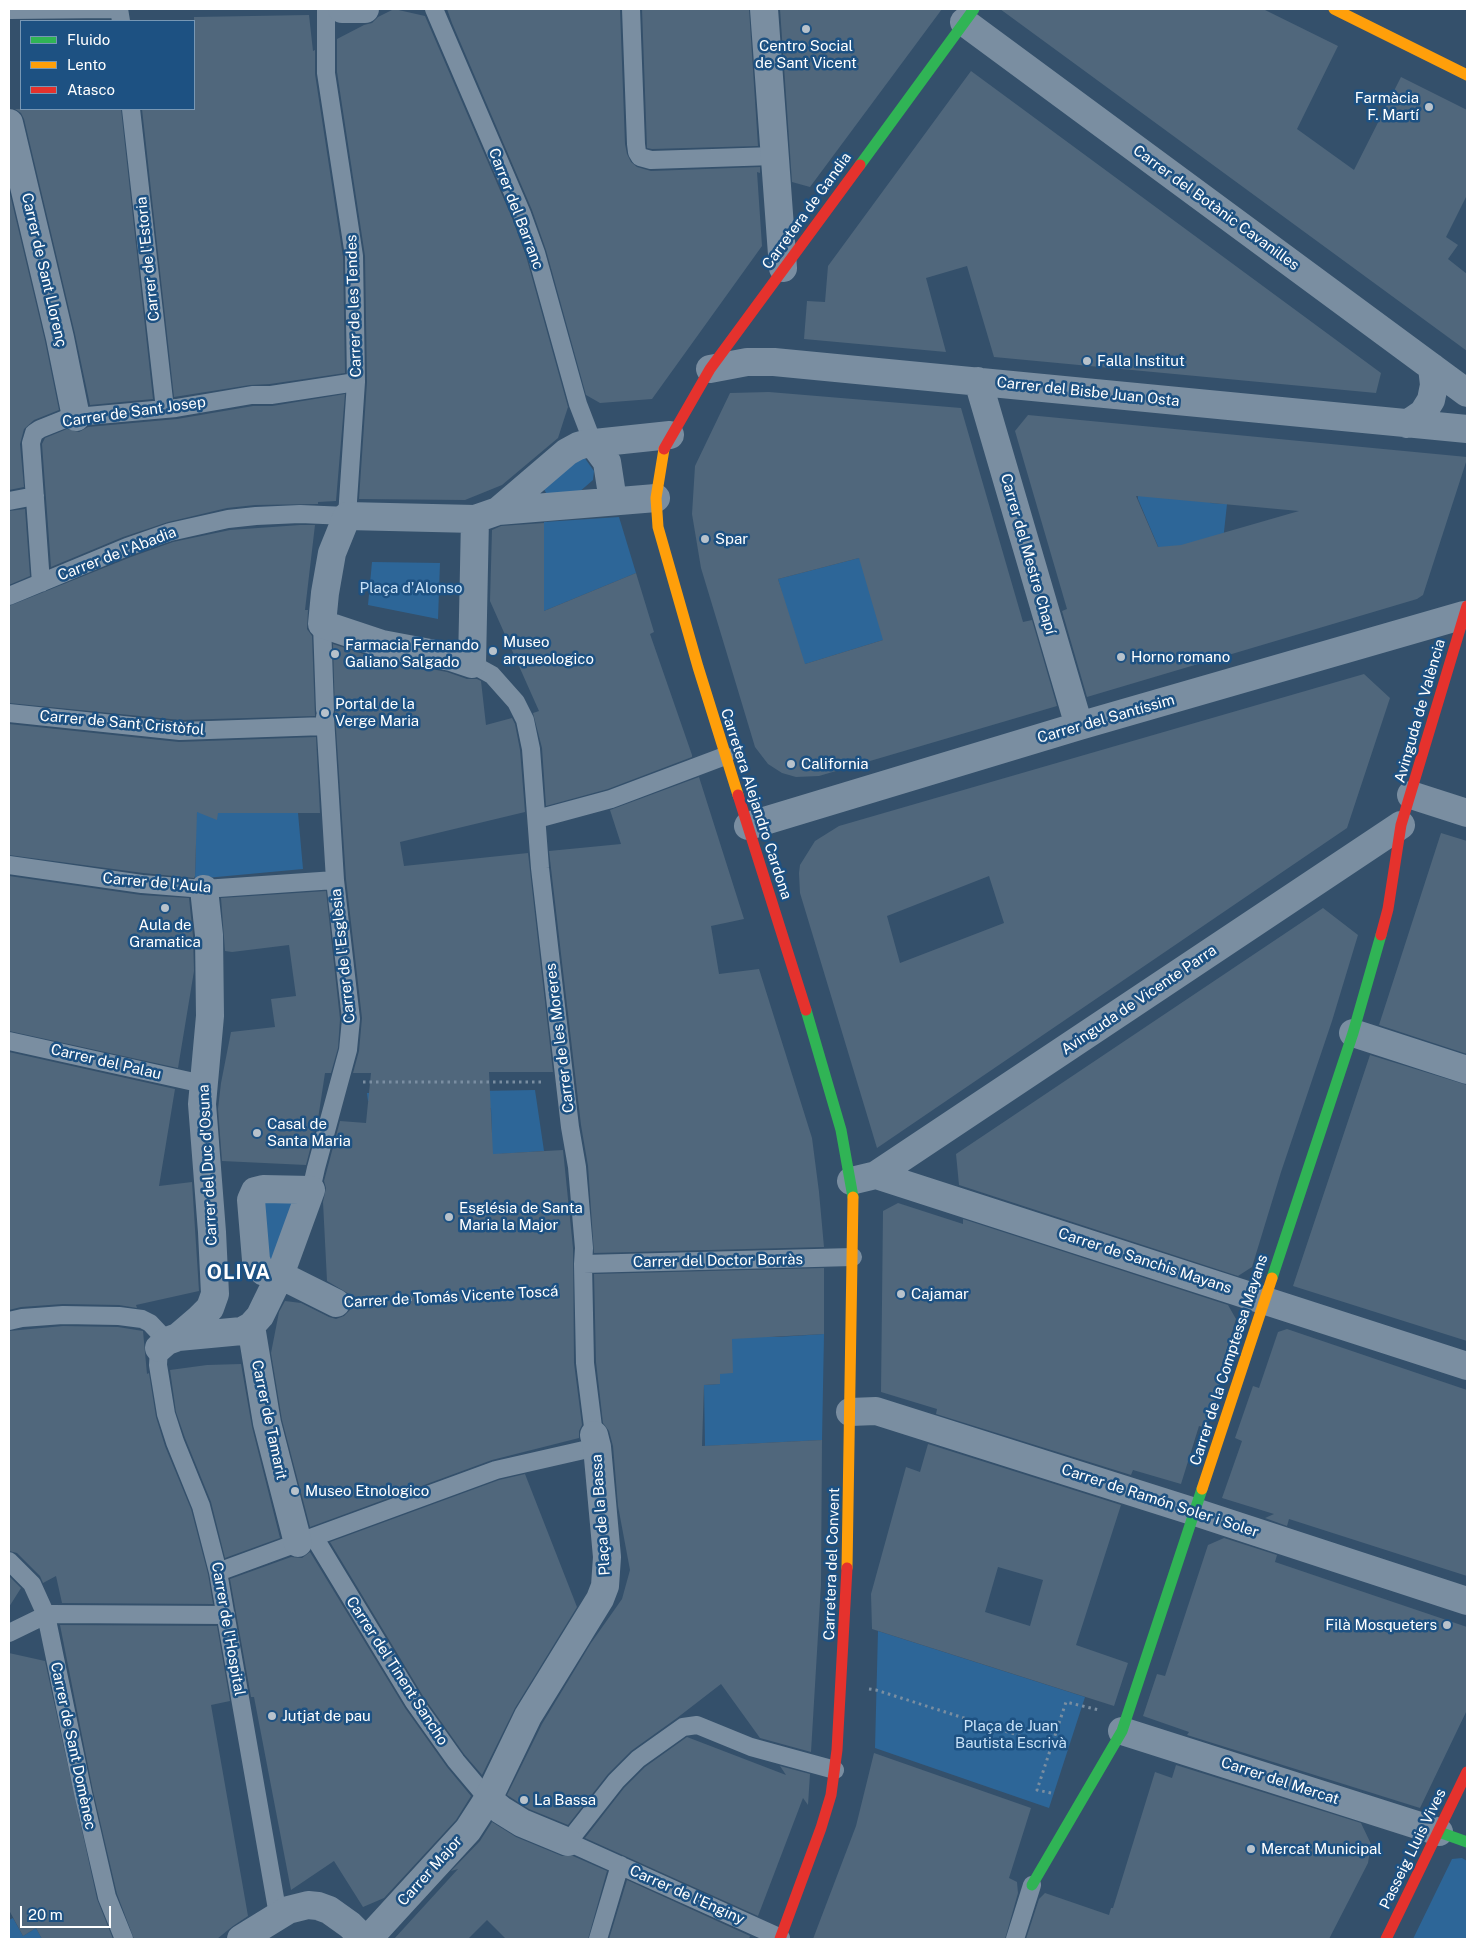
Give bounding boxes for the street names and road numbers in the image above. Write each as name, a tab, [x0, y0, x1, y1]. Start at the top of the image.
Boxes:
street label: Carrer del Botànic Cavanilles	[1129, 142, 1303, 274]
street label: Carrer del Barranc	[485, 146, 547, 272]
street label: Carretera de Gandia	[759, 149, 855, 273]
street label: Carrer de Sant Llorenç	[17, 191, 71, 349]
street label: Carrer de l'Estoria	[132, 196, 164, 322]
street label: Carrer de les Tendes	[343, 234, 365, 378]
street label: Carrer del Bisbe Juan Osta	[996, 373, 1180, 411]
street label: Carrer de Sant Josep	[61, 393, 207, 431]
street label: Carrer del Mestre Chapí	[996, 472, 1060, 636]
street label: Carrer de l'Abadia	[55, 523, 179, 585]
street label: Avinguda de València	[1391, 637, 1449, 785]
street label: Carrer del Santíssim	[1035, 691, 1177, 747]
street label: Carretera Alejandro Cardona	[717, 706, 795, 902]
street label: Carrer de Sant Cristòfol	[39, 707, 205, 739]
street label: Carrer de l'Aula	[102, 869, 212, 897]
street label: Carrer de l'Esglèsia	[327, 888, 359, 1024]
street label: Avinguda de Vicente Parra	[1058, 941, 1220, 1059]
street label: Carrer de les Moreres	[542, 962, 578, 1114]
street label: Carrer del Palau	[49, 1041, 163, 1083]
street label: Carrer del Duc d'Osuna	[195, 1084, 221, 1246]
street label: Carrer de Sanchis Mayans	[1056, 1224, 1234, 1298]
street label: Carrer del Doctor Borràs	[633, 1251, 803, 1271]
street label: Carrer de la Comptessa Mayans	[1186, 1252, 1272, 1468]
street label: Carrer de Tomás Vicente Toscá	[343, 1282, 559, 1312]
street label: Carrer de Tamarit	[247, 1358, 291, 1482]
street label: Plaça de la Bassa	[588, 1454, 614, 1576]
street label: Carrer de Ramón Soler i Soler	[1059, 1461, 1261, 1541]
street label: Carretera del Convent	[820, 1487, 844, 1641]
street label: Carrer de l'Hospital	[207, 1561, 249, 1697]
street label: Carrer del Tinent Sancho	[342, 1593, 452, 1749]
street label: Carrer de Sant Domènec	[46, 1661, 100, 1831]
street label: Carrer del Mercat	[1219, 1753, 1341, 1809]
street label: Passeig Lluis Vives	[1376, 1786, 1450, 1912]
street label: Carrer Major	[394, 1832, 466, 1910]
street label: Carrer de l'Enginy	[627, 1862, 747, 1928]

